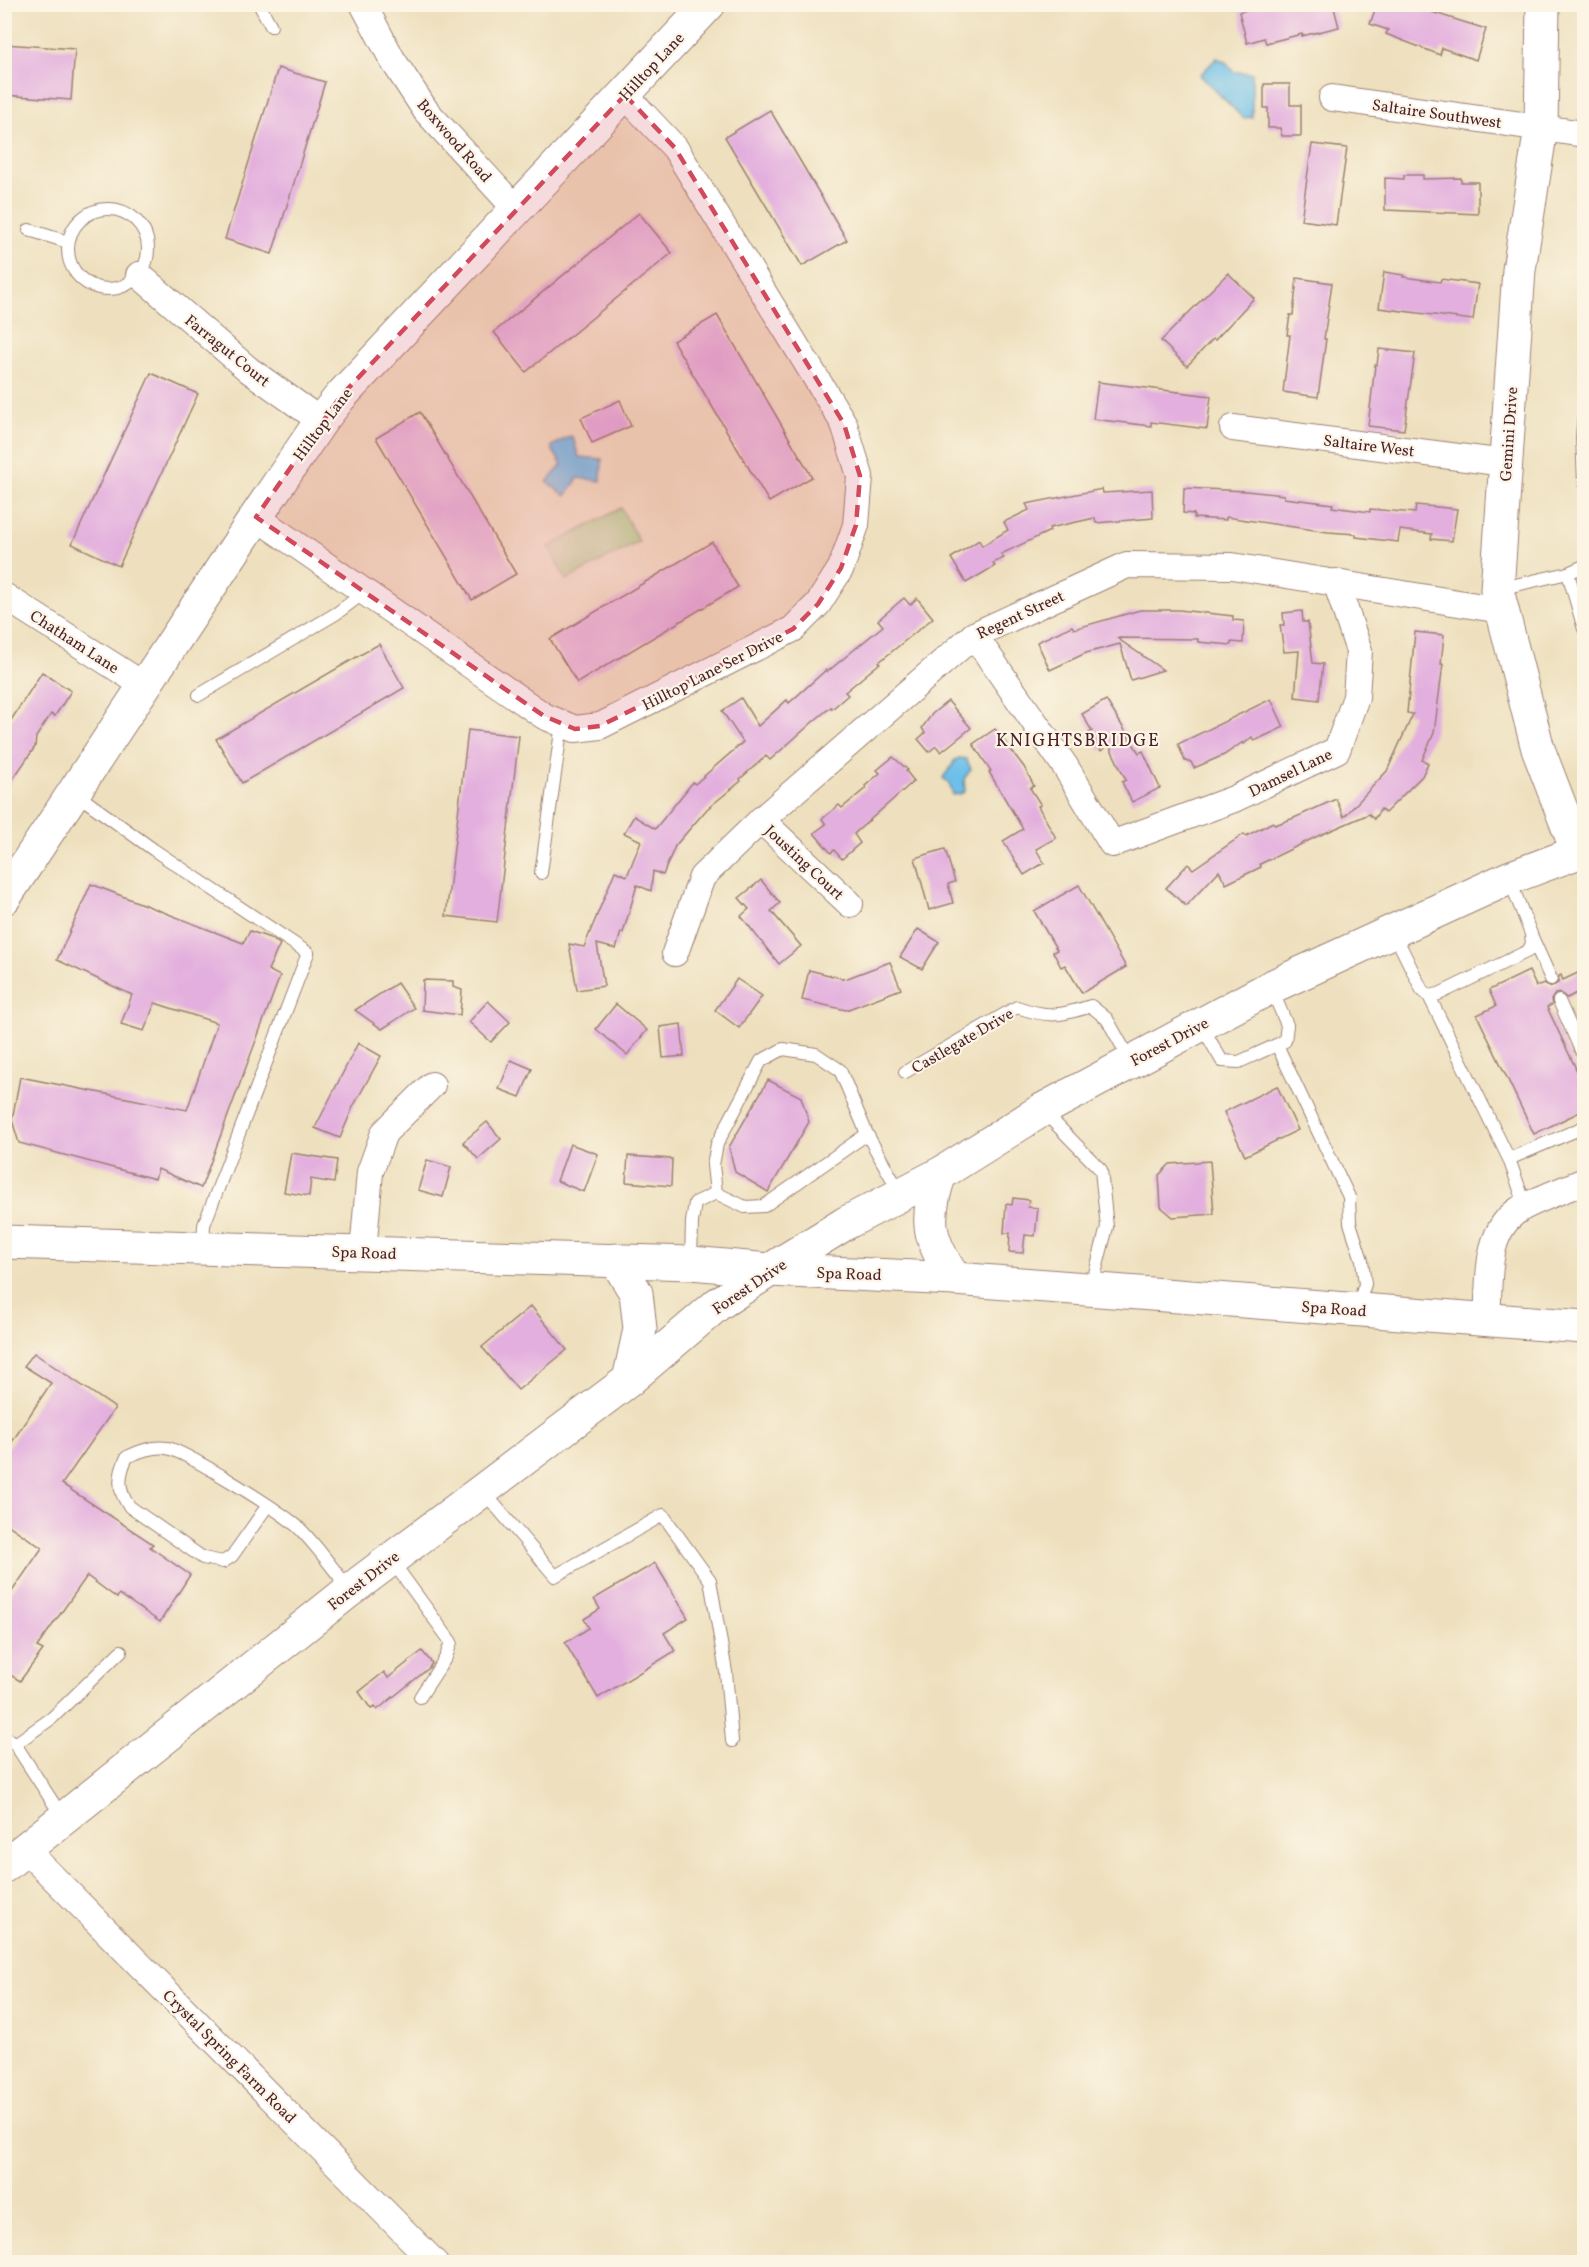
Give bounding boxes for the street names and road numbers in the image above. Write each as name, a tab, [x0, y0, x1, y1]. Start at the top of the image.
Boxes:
street label: Hilltop Lane	[615, 28, 690, 107]
street label: Boxwood Road	[411, 95, 496, 188]
street label: Saltaire Southwest	[1371, 95, 1503, 135]
street label: Farragut Court	[179, 310, 274, 393]
street label: Hilltop Lane	[289, 384, 359, 467]
street label: Gemini Drive	[1496, 386, 1524, 482]
street label: Saltaire West	[1322, 430, 1416, 464]
street label: Regent Street	[973, 586, 1069, 646]
street label: Chatham Lane	[25, 606, 123, 680]
street label: Hilltop Lane Ser Drive	[639, 627, 787, 717]
street label: Damsel Lane	[1245, 744, 1336, 803]
street label: Jousting Court	[759, 821, 848, 906]
street label: Castlegate Drive	[908, 1004, 1018, 1080]
street label: Forest Drive	[1127, 1013, 1213, 1073]
street label: Spa Road	[331, 1242, 397, 1266]
street label: Forest Drive	[708, 1255, 792, 1321]
street label: Spa Road	[816, 1263, 882, 1287]
street label: Spa Road	[1301, 1297, 1367, 1323]
street label: Forest Drive	[324, 1547, 405, 1617]
street label: Crystal Spring Farm Road	[157, 1986, 300, 2129]

